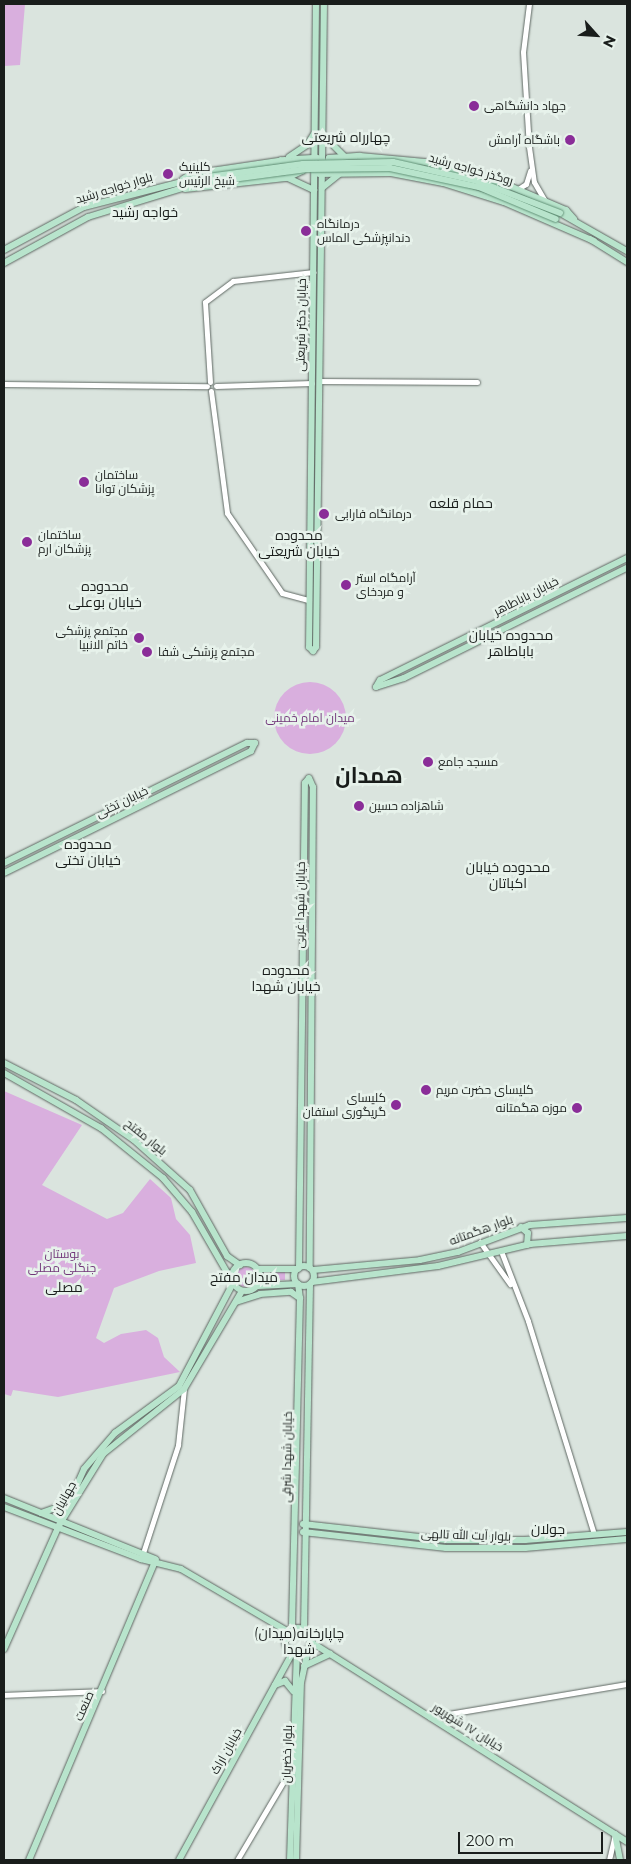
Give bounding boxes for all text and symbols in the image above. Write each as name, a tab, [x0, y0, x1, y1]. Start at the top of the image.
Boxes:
north arrow	[571, 10, 621, 60]
text: N	[599, 33, 620, 51]
place label: جهاد دانشگاهی	[484, 99, 566, 113]
marker: جهاد دانشگاهی	[468, 100, 480, 112]
district label: چهارراه شریعتی	[302, 129, 390, 145]
place label: باشگاه آرامش	[489, 133, 560, 147]
marker: باشگاه آرامش	[564, 134, 576, 146]
street label: روگذر خواجه رشید	[427, 150, 515, 188]
place label: کلینیک شیخ الرئیس	[179, 160, 235, 188]
marker: کلینیک شیخ الرئیس	[161, 167, 175, 181]
street label: بلوار خواجه رشید	[74, 169, 154, 207]
district label: خواجه رشید	[112, 204, 178, 220]
place label: درمانگاه دندانپزشکی الماس	[317, 217, 410, 245]
marker: درمانگاه دندانپزشکی الماس	[299, 224, 313, 238]
street label: خیابان دکتر شریعتی	[293, 278, 309, 372]
place label: ساختمان پزشکان توانا	[95, 468, 154, 496]
marker: ساختمان پزشکان توانا	[77, 475, 91, 489]
district label: حمام قلعه	[429, 495, 493, 511]
marker: درمانگاه فارابی	[317, 507, 331, 521]
place label: درمانگاه فارابی	[335, 507, 412, 521]
district label: محدوده خیابان شریعتی	[258, 527, 340, 560]
place label: ساختمان پزشکان ارم	[38, 528, 91, 556]
marker: ساختمان پزشکان ارم	[20, 535, 34, 549]
place label: آرامگاه استر و مردخای	[356, 571, 416, 599]
street label: خیابان باباطاهر	[491, 574, 561, 618]
district label: محدوده خیابان بوعلی	[68, 578, 142, 610]
marker: آرامگاه استر و مردخای	[340, 579, 352, 591]
place label: مجتمع پزشکی خاتم الانبیا	[55, 624, 128, 652]
district label: محدوده خیابان باباطاهر	[469, 627, 553, 660]
marker: مجتمع پزشکی خاتم الانبیا	[132, 631, 146, 645]
marker: مجتمع پزشکی شفا	[140, 645, 154, 659]
place label: مجتمع پزشکی شفا	[158, 645, 255, 659]
park label: میدان امام خمینی	[265, 711, 355, 725]
place label: مسجد جامع	[438, 755, 498, 769]
marker: مسجد جامع	[422, 756, 434, 768]
district label: همدان	[335, 763, 403, 789]
street label: خیابان تختی	[94, 783, 150, 821]
place label: شاهزاده حسین	[369, 799, 444, 813]
marker: شاهزاده حسین	[353, 800, 365, 812]
district label: محدوده خیابان تختی	[55, 836, 121, 869]
district label: محدوده خیابان اکباتان	[466, 859, 550, 892]
street label: خیابان شهدا غربی	[292, 862, 308, 948]
district label: محدوده خیابان شهدا	[252, 962, 320, 994]
place label: کلیسای حضرت مریم	[436, 1083, 534, 1097]
marker: کلیسای حضرت مریم	[420, 1084, 432, 1096]
place label: کلیسای گریگوری استفان	[303, 1091, 386, 1119]
marker: کلیسای گریگوری استفان	[390, 1099, 402, 1111]
place label: موزه هگمتانه	[496, 1101, 567, 1115]
marker: موزه هگمتانه	[571, 1102, 583, 1114]
street label: بلوار مفتح	[122, 1116, 170, 1158]
street label: بلوار هگمتانه	[447, 1212, 515, 1248]
park label: بوستان جنگلی مصلی	[28, 1247, 96, 1275]
district label: میدان مفتح	[210, 1269, 278, 1285]
district label: مصلی	[45, 1279, 83, 1295]
street label: خیابان شهدا شرقی	[279, 1411, 295, 1503]
street label: جهانیان	[49, 1479, 79, 1517]
district label: جولان	[531, 1521, 565, 1537]
street label: بلوار آیت الله تالهی	[421, 1526, 511, 1544]
district label: (چاپارخانه(میدان شهدا	[254, 1625, 344, 1658]
street label: صنعت	[71, 1689, 97, 1723]
street label: خیابان ۱۷ شهریور	[430, 1700, 506, 1754]
street label: خیابان اراک	[207, 1725, 245, 1777]
street label: بلوار خضریان	[279, 1725, 295, 1783]
scale bar	[461, 1822, 606, 1854]
text: 200 m	[466, 1831, 514, 1850]

